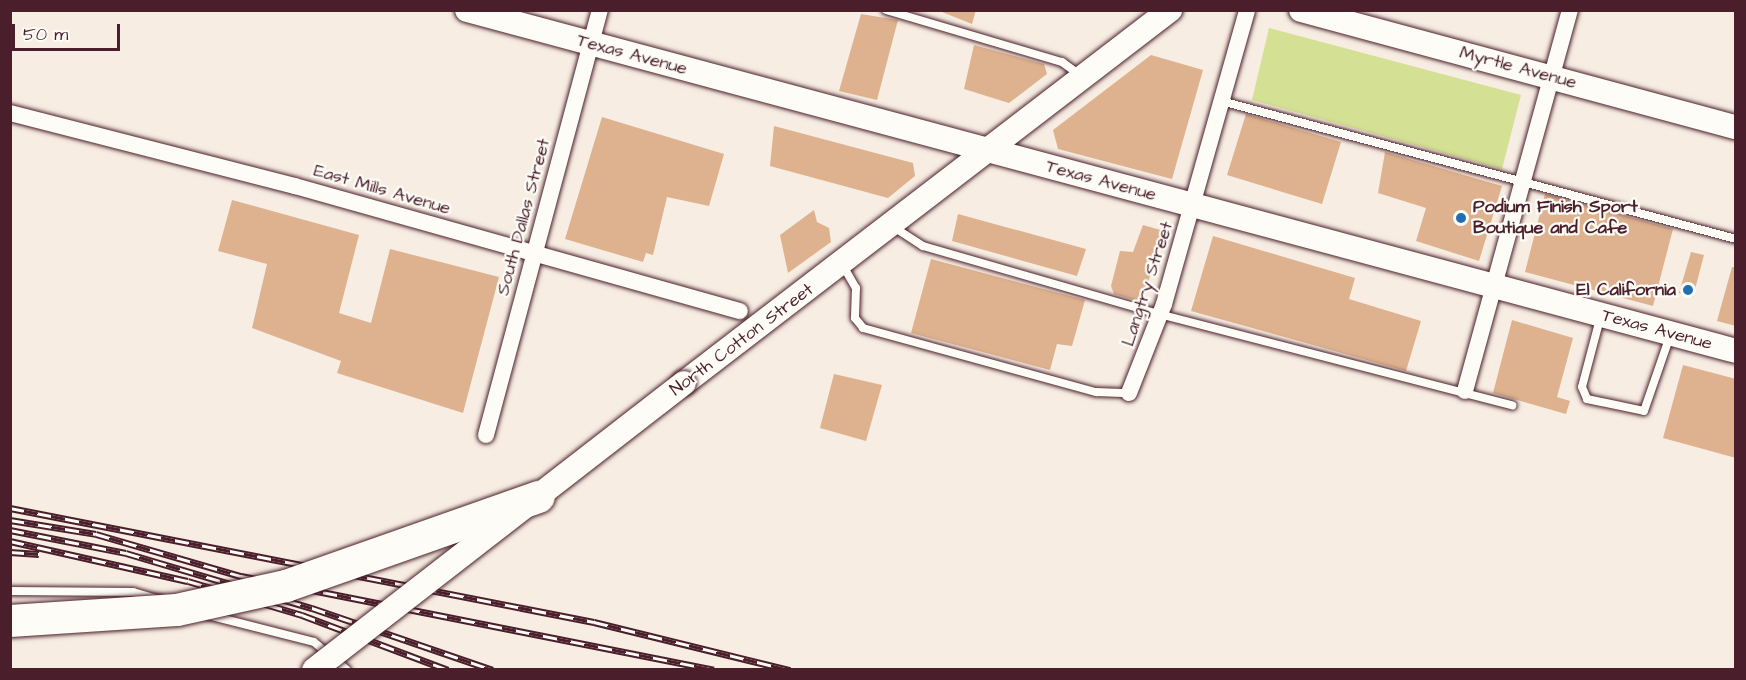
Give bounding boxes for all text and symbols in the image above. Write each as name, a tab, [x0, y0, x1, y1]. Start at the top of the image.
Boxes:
scale bar	[15, 12, 123, 50]
text: 50 m	[23, 22, 68, 47]
street label: Texas Avenue	[574, 30, 690, 80]
street label: Myrtle Avenue	[1457, 42, 1579, 94]
street label: South Dallas Street	[493, 136, 555, 298]
street label: Texas Avenue	[1043, 156, 1159, 206]
street label: East Mills Avenue	[311, 160, 453, 220]
place label: Podium Finish Sport Boutique and Cafe	[1473, 197, 1638, 240]
marker: Podium Finish Sport Boutique and Cafe	[1454, 211, 1468, 225]
street label: Langtry Street	[1118, 219, 1178, 349]
street label: North Cotton Street	[666, 279, 818, 401]
place label: El California	[1576, 279, 1676, 301]
marker: El California	[1681, 283, 1695, 297]
street label: Texas Avenue	[1599, 305, 1715, 355]

